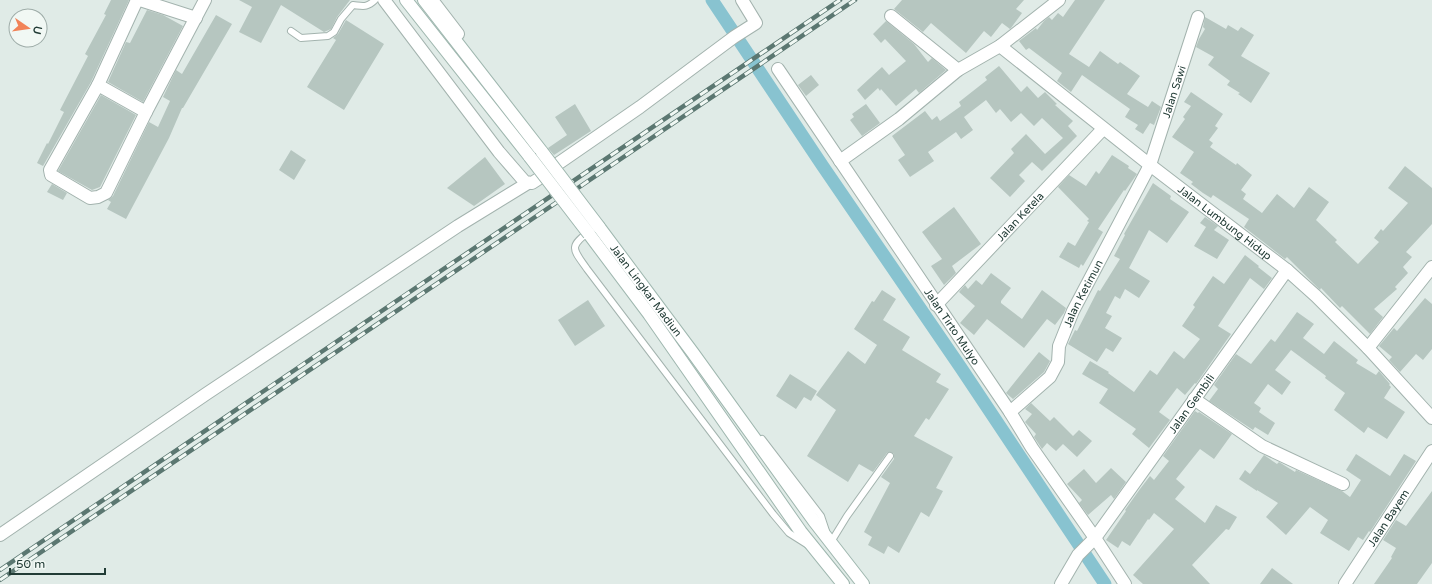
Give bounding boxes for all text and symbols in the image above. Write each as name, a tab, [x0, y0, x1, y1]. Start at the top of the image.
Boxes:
north arrow	[8, 8, 48, 48]
text: U	[30, 25, 45, 36]
street label: Jalan Sawi	[1159, 64, 1188, 119]
street label: Jalan Lumbung Hidup	[1176, 182, 1275, 263]
street label: Jalan Ketela	[994, 189, 1046, 244]
street label: Jalan Lingkar Madiun	[608, 242, 685, 339]
street label: Jalan Ketimun	[1061, 257, 1105, 329]
street label: Jalan Tirto Mulyo	[922, 286, 983, 368]
street label: Jalan Gembili	[1166, 371, 1217, 436]
street label: Jalan Bayem	[1365, 487, 1412, 549]
scale bar	[10, 550, 105, 576]
text: 50 m	[16, 557, 45, 571]

